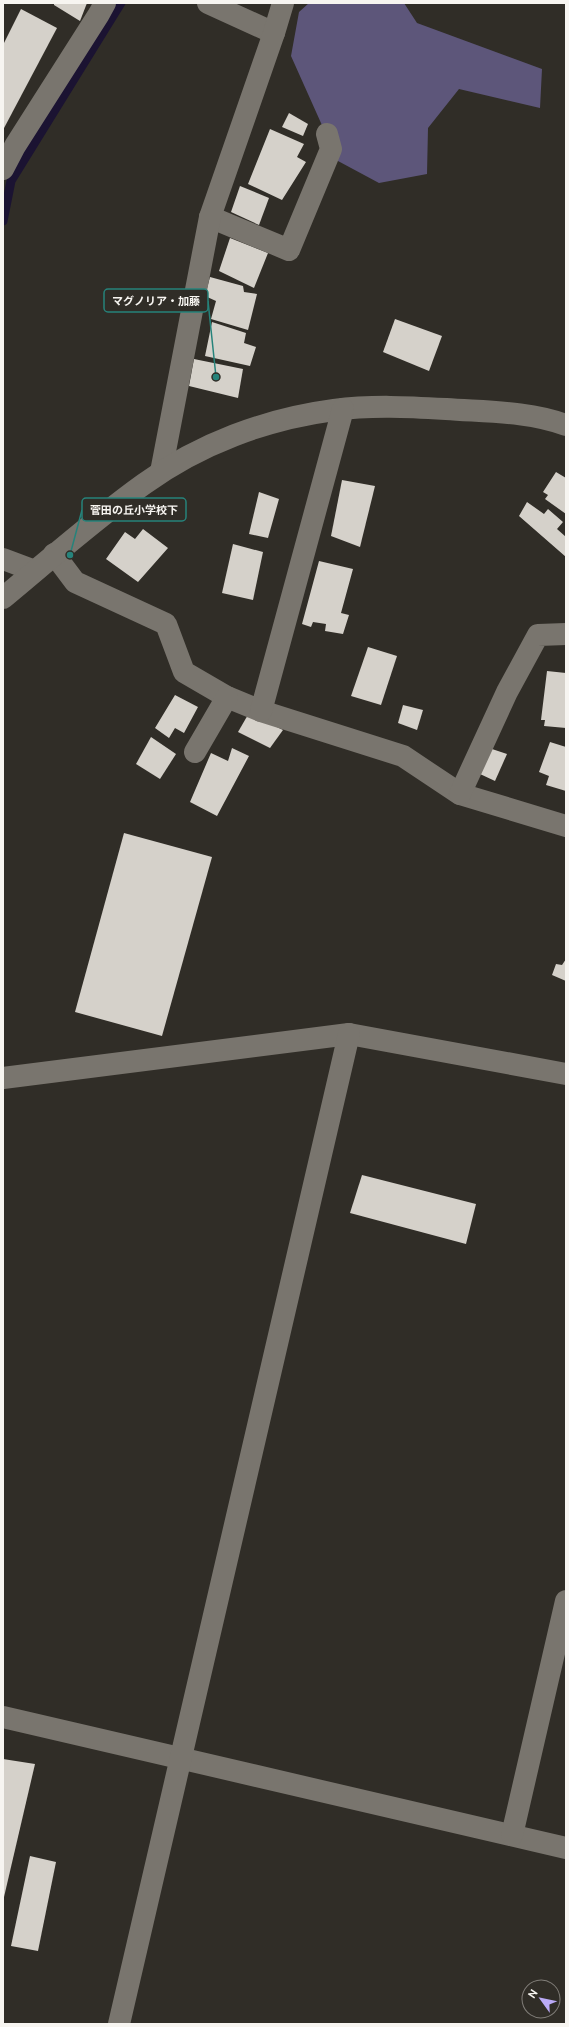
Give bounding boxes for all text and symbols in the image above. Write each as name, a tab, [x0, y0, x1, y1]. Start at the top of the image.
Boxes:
callout: マグノリア・加藤	[104, 289, 208, 312]
text: マグノリア・加藤	[112, 295, 200, 307]
callout: 菅田の丘小学校下	[82, 498, 186, 521]
text: 菅田の丘小学校下	[90, 504, 178, 516]
north arrow	[521, 1979, 561, 2019]
text: N	[525, 1987, 540, 2000]

